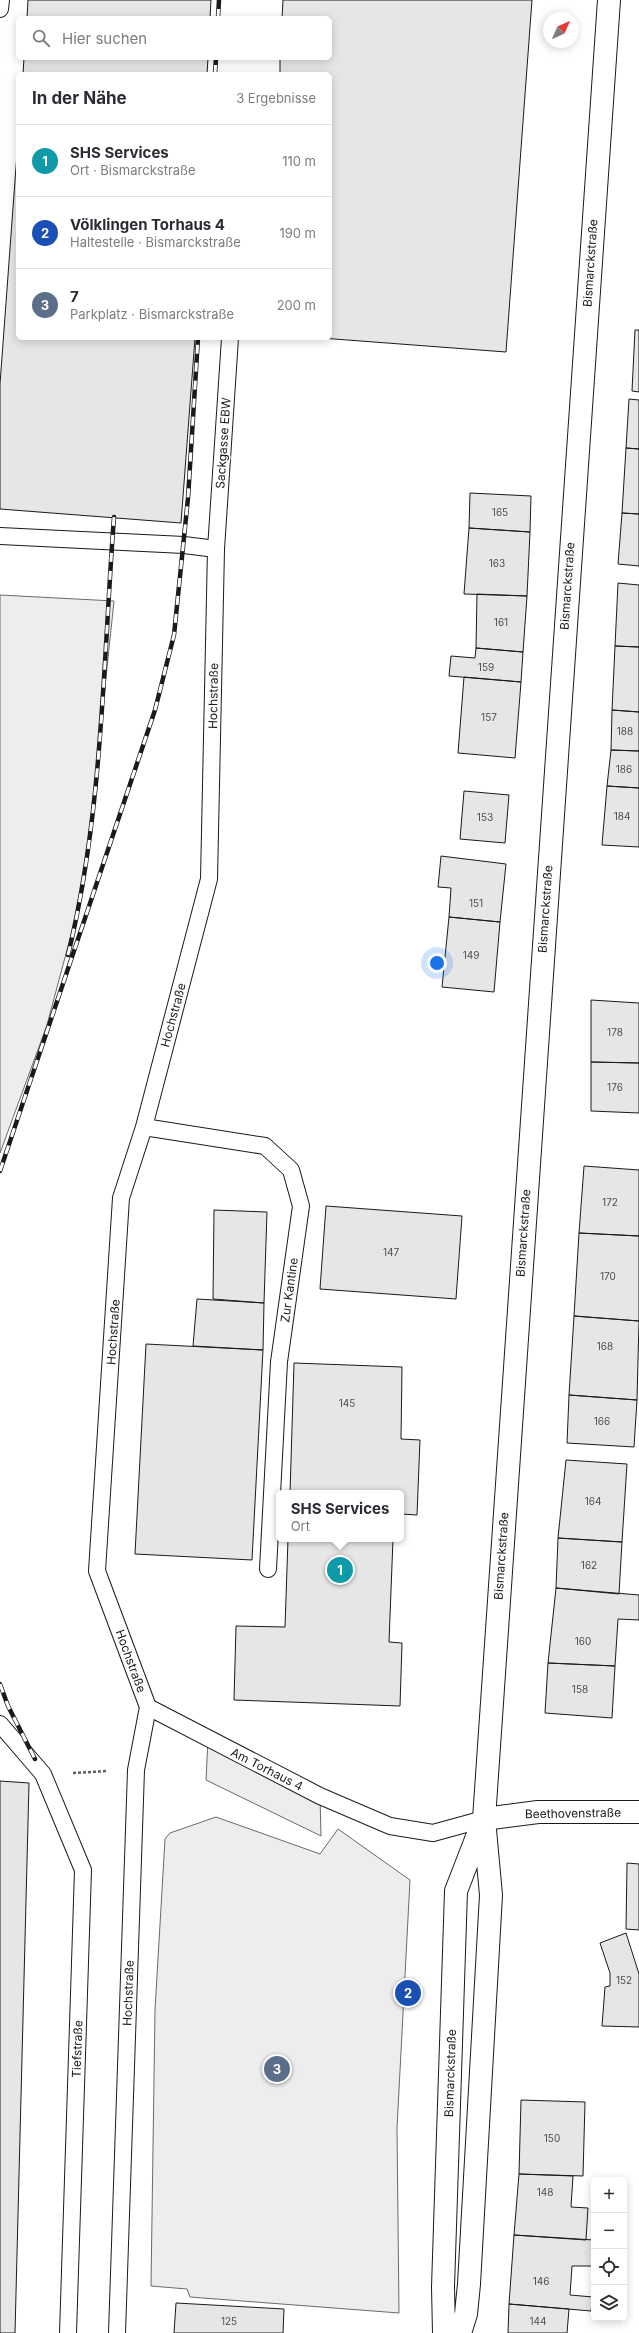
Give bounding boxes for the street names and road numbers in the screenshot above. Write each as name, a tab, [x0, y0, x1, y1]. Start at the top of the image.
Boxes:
street label: Bismarckstraße	[579, 219, 601, 307]
street label: Sackgasse EBW	[212, 397, 234, 489]
street label: Bismarckstraße	[556, 542, 578, 630]
street label: Hochstraße	[205, 663, 221, 729]
street label: Bismarckstraße	[534, 865, 556, 953]
street label: Hochstraße	[157, 981, 189, 1049]
street label: Bismarckstraße	[512, 1189, 534, 1277]
street label: Zur Kantine	[277, 1257, 301, 1323]
street label: Hochstraße	[103, 1299, 123, 1365]
street label: Bismarckstraße	[490, 1512, 512, 1600]
street label: Hochstraße	[113, 1627, 149, 1695]
street label: Am Torhaus 4	[228, 1744, 306, 1794]
street label: Beethovenstraße	[525, 1805, 621, 1821]
street label: Hochstraße	[119, 1960, 137, 2026]
street label: Tiefstraße	[68, 2020, 86, 2078]
street label: Bismarckstraße	[441, 2029, 459, 2117]

